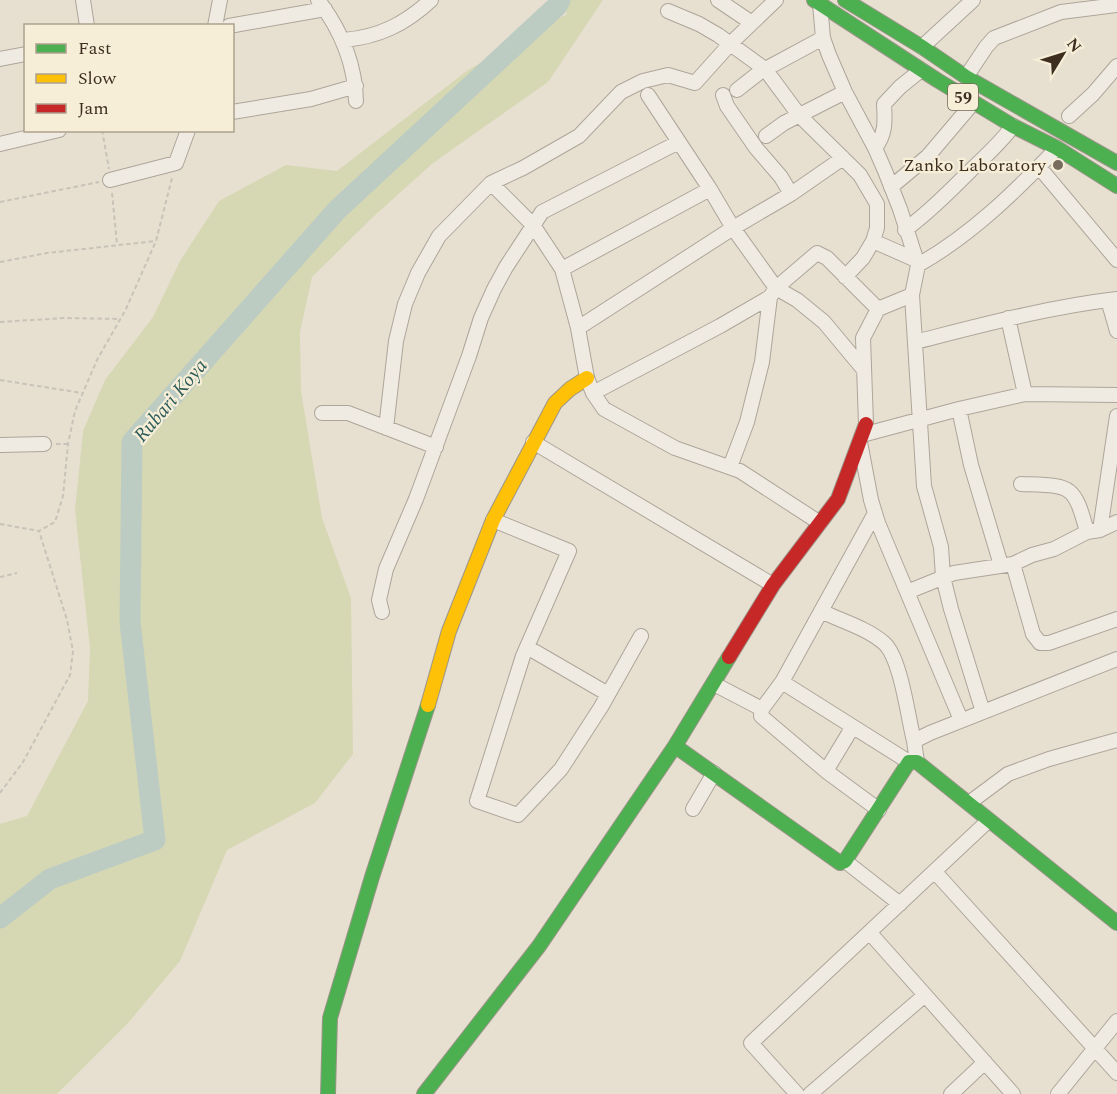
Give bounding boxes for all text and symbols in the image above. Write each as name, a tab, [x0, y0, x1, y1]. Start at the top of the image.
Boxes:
legend	[24, 24, 234, 132]
north arrow	[1033, 24, 1093, 84]
text: N	[1061, 33, 1088, 58]
text: Fast	[78, 35, 111, 62]
text: Slow	[78, 65, 117, 92]
road number: 59	[948, 84, 978, 110]
text: Jam	[78, 95, 109, 122]
place label: Zanko Laboratory	[903, 152, 1047, 179]
marker: Zanko Laboratory	[1051, 158, 1065, 172]
water label: Rubari Koya	[127, 352, 215, 449]

